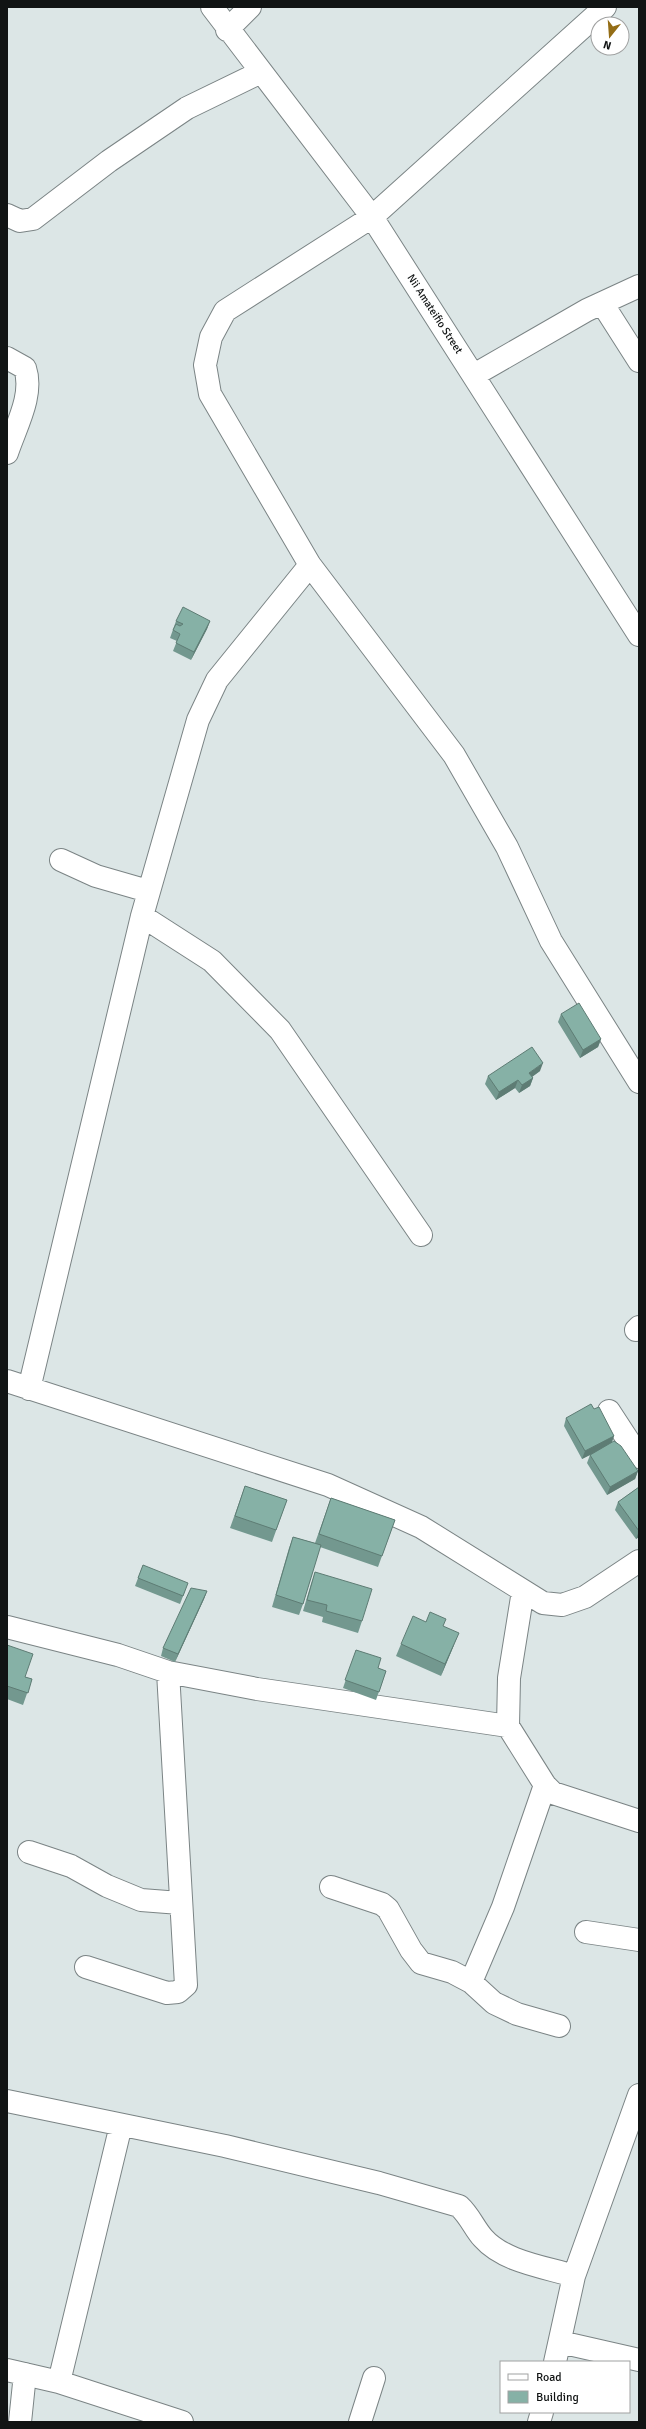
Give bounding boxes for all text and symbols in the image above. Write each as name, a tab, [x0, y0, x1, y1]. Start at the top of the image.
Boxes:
north arrow	[590, 16, 630, 56]
text: N	[602, 38, 613, 52]
street label: Nii Amateifio Street	[404, 272, 466, 356]
legend	[500, 2361, 630, 2413]
text: Road	[536, 2370, 562, 2385]
text: Building	[536, 2390, 579, 2405]

